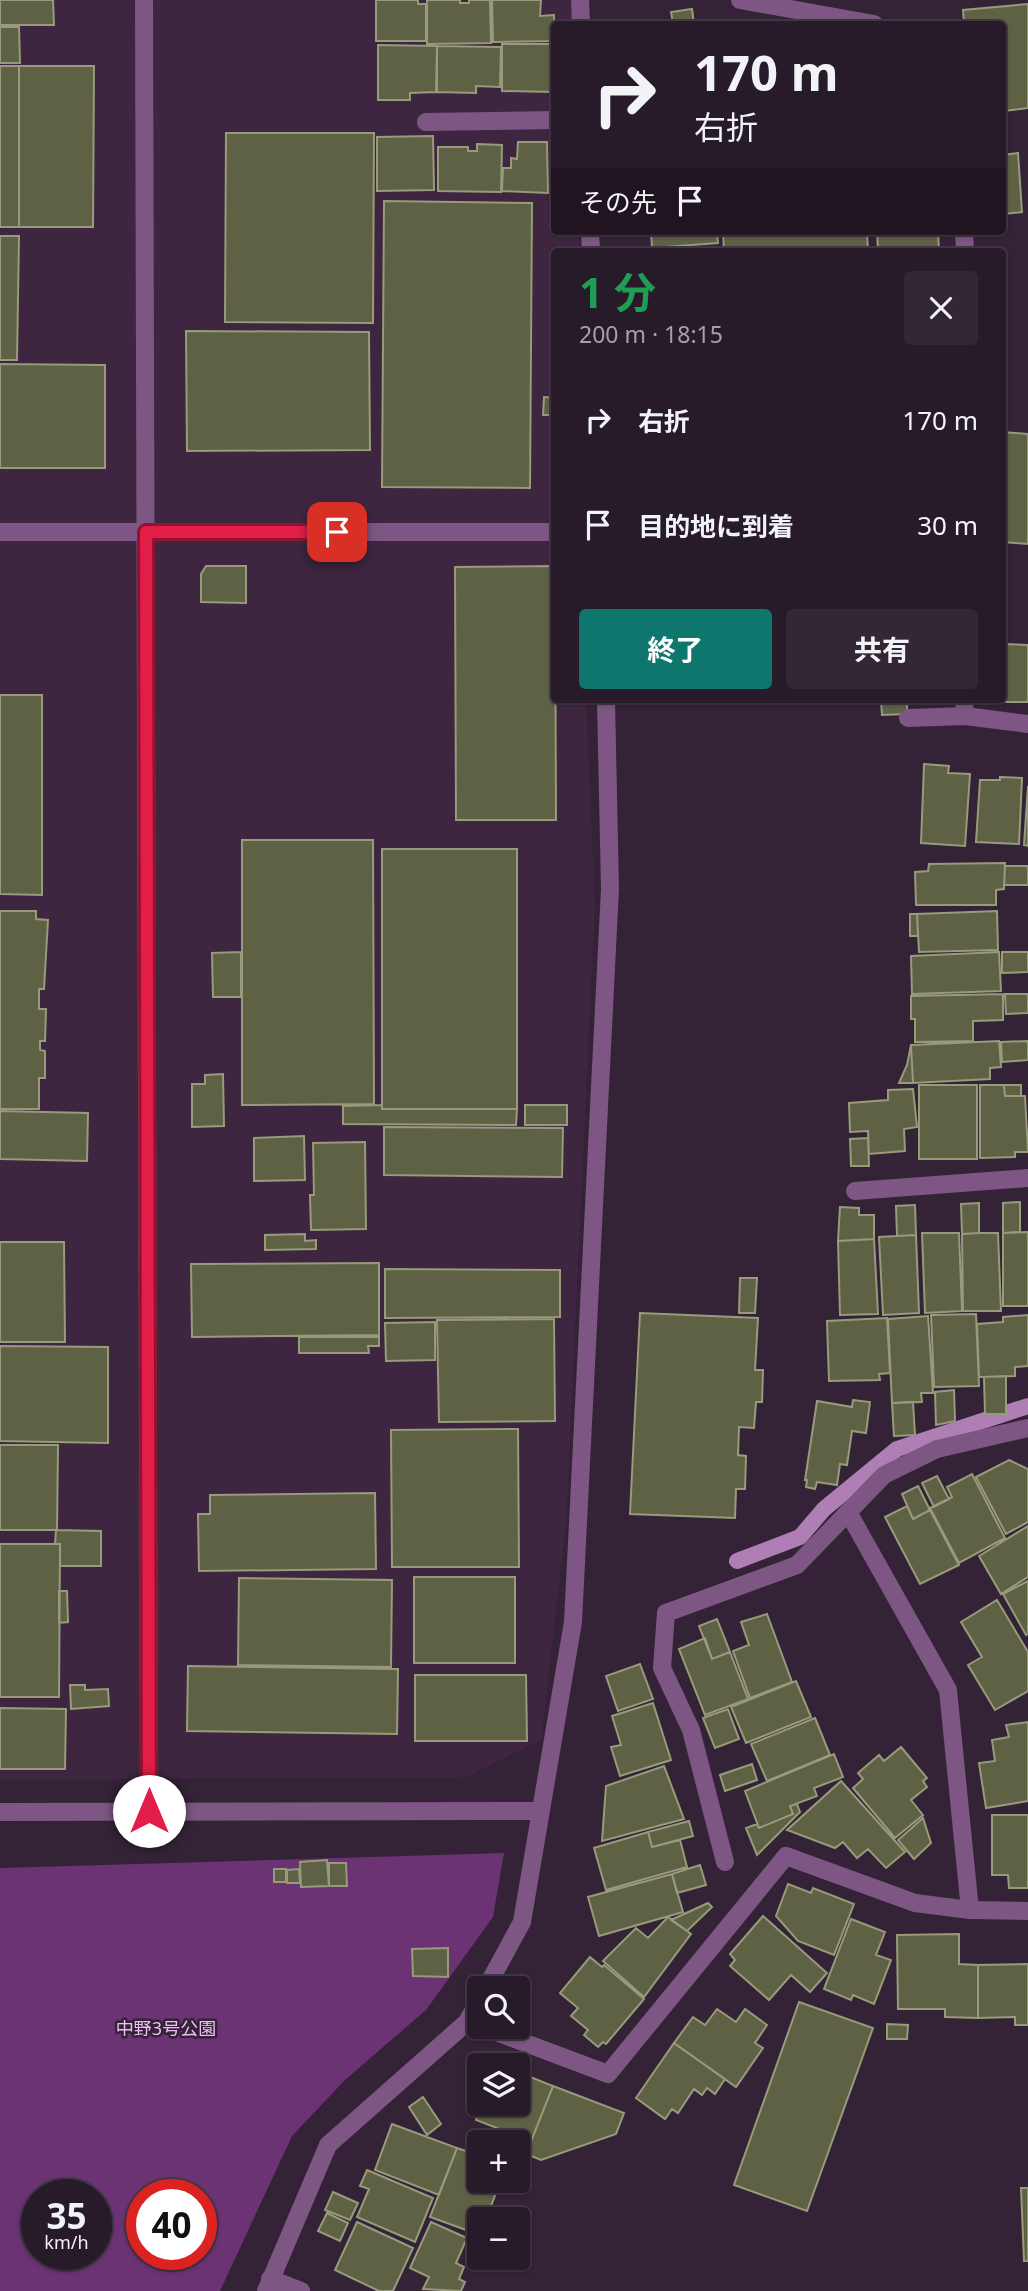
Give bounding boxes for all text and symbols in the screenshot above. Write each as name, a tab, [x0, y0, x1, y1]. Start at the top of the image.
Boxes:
text: 170 m	[694, 39, 839, 105]
icon: right	[579, 49, 670, 140]
text: 右折	[694, 105, 758, 148]
icon: arrive	[671, 182, 709, 220]
text: その先	[579, 184, 657, 220]
text: 1 分	[579, 263, 656, 320]
button: close	[904, 271, 978, 345]
text: 200 m · 18:15	[579, 318, 723, 350]
icon: right	[579, 401, 617, 439]
text: 170 m	[902, 402, 978, 438]
text: 右折	[638, 403, 690, 439]
pin	[307, 502, 367, 562]
icon: arrive	[579, 506, 617, 544]
text: 30 m	[917, 507, 978, 543]
text: 目的地に到着	[638, 508, 794, 544]
icon: arrive	[318, 513, 356, 551]
button: 終了	[579, 609, 772, 689]
button: 共有	[786, 609, 978, 689]
position arrow	[112, 1774, 186, 1848]
map controls	[467, 1976, 530, 2270]
button: search	[467, 1976, 530, 2039]
park label: 中野3号公園	[116, 2016, 216, 2040]
button: layers	[467, 2053, 530, 2116]
button: +	[467, 2130, 530, 2193]
speed limit sign: 40	[126, 2179, 217, 2270]
text: 35	[46, 2192, 87, 2239]
button: −	[467, 2207, 530, 2270]
text: km/h	[44, 2230, 89, 2254]

